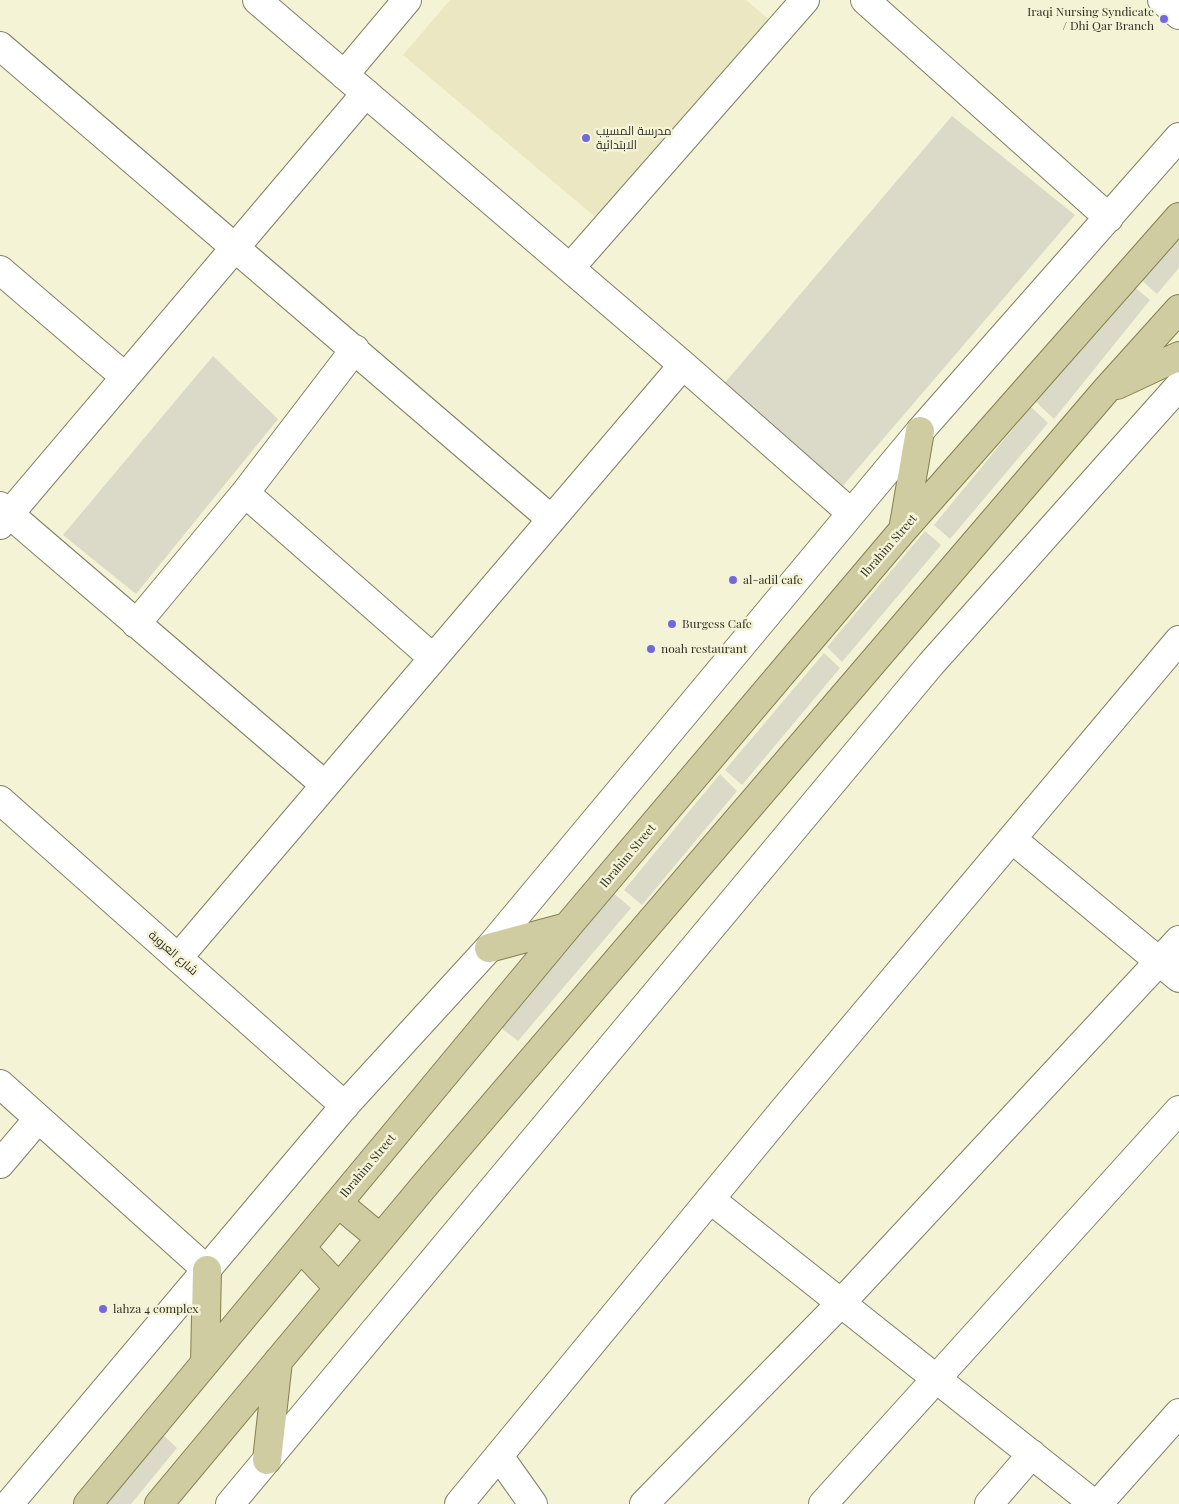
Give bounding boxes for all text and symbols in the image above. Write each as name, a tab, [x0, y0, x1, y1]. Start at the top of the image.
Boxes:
place label: Iraqi Nursing Syndicate / Dhi Qar Branch	[1027, 5, 1154, 33]
marker: Iraqi Nursing Syndicate / Dhi Qar Branch	[1158, 13, 1170, 25]
place label: مدرسة المسيب الابتدائية	[596, 124, 671, 152]
marker: مدرسة المسيب الابتدائية	[580, 132, 592, 144]
street label: Ibrahim Street	[858, 512, 920, 580]
place label: al-adil cafe	[743, 573, 803, 587]
marker: al-adil cafe	[727, 574, 739, 586]
place label: Burgess Cafe	[682, 617, 752, 631]
marker: Burgess Cafe	[666, 618, 678, 630]
place label: noah restaurant	[661, 642, 747, 656]
marker: noah restaurant	[645, 643, 657, 655]
street label: Ibrahim Street	[597, 821, 659, 891]
street label: شارع العروبة	[145, 928, 201, 978]
street label: Ibrahim Street	[337, 1131, 399, 1201]
place label: lahza 4 complex	[113, 1302, 199, 1316]
marker: lahza 4 complex	[97, 1303, 109, 1315]

